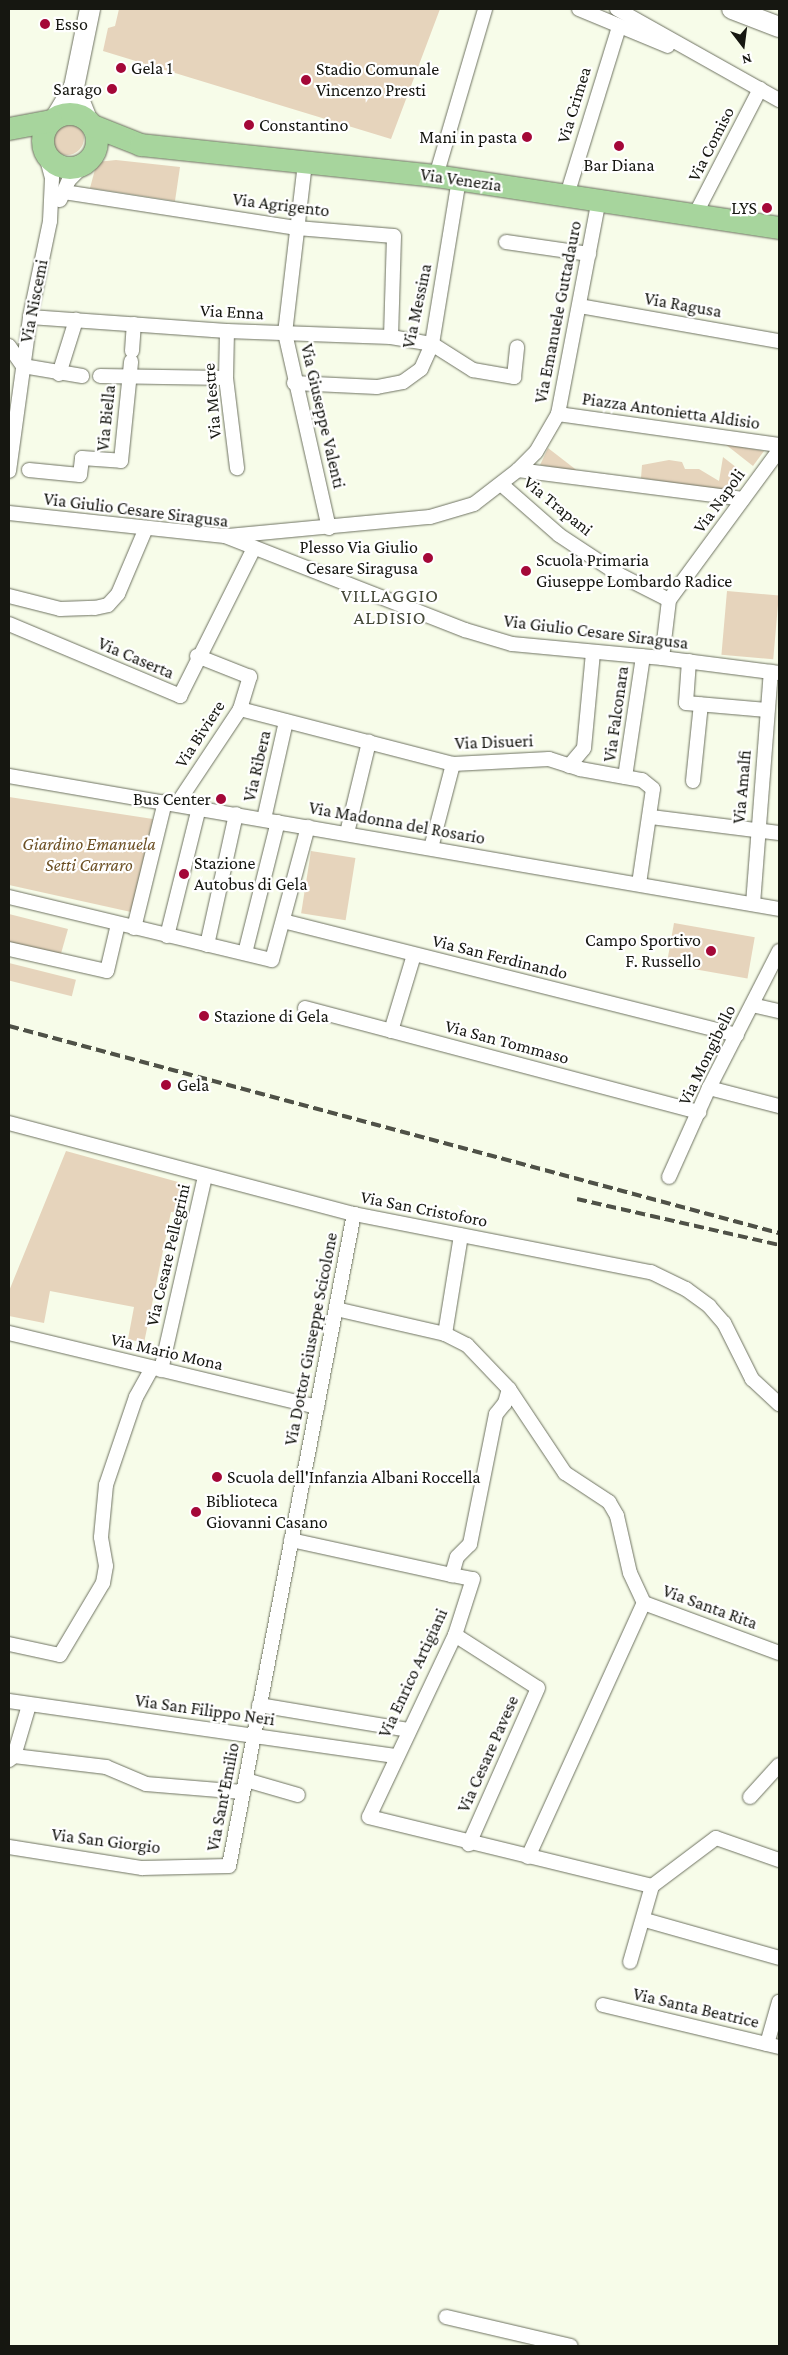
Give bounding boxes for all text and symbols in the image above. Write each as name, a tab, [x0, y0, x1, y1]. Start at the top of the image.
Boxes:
place label: Esso	[55, 13, 88, 35]
marker: Esso	[39, 18, 51, 30]
north arrow	[718, 20, 768, 70]
text: N	[740, 51, 754, 68]
place label: Gela 1	[131, 57, 173, 79]
place label: Stadio Comunale Vincenzo Presti	[316, 59, 439, 102]
marker: Gela 1	[115, 62, 127, 74]
street label: Via Crimea	[552, 64, 596, 146]
marker: Stadio Comunale Vincenzo Presti	[300, 74, 312, 86]
place label: Sarago	[53, 78, 102, 100]
marker: Sarago	[106, 83, 118, 95]
street label: Via Comiso	[683, 103, 739, 185]
place label: Constantino	[259, 114, 348, 136]
marker: Constantino	[243, 119, 255, 131]
place label: Mani in pasta	[419, 126, 517, 148]
marker: Mani in pasta	[521, 131, 533, 143]
marker: Bar Diana	[613, 140, 625, 152]
place label: Bar Diana	[584, 154, 654, 176]
street label: Via Venezia	[419, 164, 503, 196]
street label: Via Agrigento	[231, 188, 331, 222]
place label: LYS	[731, 197, 757, 219]
marker: LYS	[761, 202, 773, 214]
street label: Via Emanuele Guttadauro	[530, 219, 586, 405]
street label: Via Niscemi	[15, 257, 53, 345]
street label: Via Messina	[397, 262, 437, 350]
street label: Via Ragusa	[643, 288, 723, 322]
street label: Via Enna	[200, 300, 264, 324]
street label: Via Giuseppe Valenti	[296, 341, 350, 491]
street label: Via Mestre	[198, 362, 226, 440]
street label: Via Biella	[92, 384, 120, 452]
street label: Piazza Antonietta Aldisio	[581, 388, 761, 434]
street label: Via Napoli	[688, 465, 750, 537]
street label: Via Trapani	[519, 472, 597, 540]
street label: Via Giulio Cesare Siragusa	[42, 488, 230, 532]
place label: Plesso Via Giulio Cesare Siragusa	[299, 537, 418, 580]
place label: Scuola Primaria Giuseppe Lombardo Radice	[536, 550, 732, 592]
marker: Plesso Via Giulio Cesare Siragusa	[422, 552, 434, 564]
marker: Scuola Primaria Giuseppe Lombardo Radice	[520, 565, 532, 577]
district label: VILLAGGIO ALDISIO	[340, 585, 440, 629]
street label: Via Giulio Cesare Siragusa	[502, 610, 690, 654]
street label: Via Caserta	[95, 632, 177, 684]
street label: Via Falconara	[599, 665, 633, 763]
street label: Via Biviere	[170, 696, 230, 772]
street label: Via Ribera	[238, 728, 276, 804]
street label: Via Disueri	[454, 730, 534, 754]
street label: Via Amalfi	[728, 749, 756, 825]
place label: Bus Center	[133, 788, 211, 810]
marker: Bus Center	[215, 793, 227, 805]
street label: Via Madonna del Rosario	[307, 797, 487, 849]
park label: Giardino Emanuela Setti Carraro	[22, 834, 156, 876]
place label: Stazione Autobus di Gela	[194, 853, 308, 896]
marker: Stazione Autobus di Gela	[178, 868, 190, 880]
street label: Via San Ferdinando	[430, 930, 570, 984]
place label: Campo Sportivo F. Russello	[585, 930, 701, 972]
marker: Campo Sportivo F. Russello	[705, 945, 717, 957]
street label: Via Mongibello	[673, 1001, 741, 1109]
place label: Stazione di Gela	[214, 1005, 329, 1027]
marker: Stazione di Gela	[198, 1010, 210, 1022]
street label: Via San Tommaso	[443, 1015, 571, 1069]
place label: Gela	[177, 1074, 209, 1096]
marker: Gela	[159, 1078, 173, 1092]
street label: Via Cesare Pellegrini	[141, 1182, 195, 1328]
street label: Via San Cristoforo	[359, 1186, 489, 1232]
street label: Via Dottor Giuseppe Scicolone	[280, 1231, 342, 1447]
street label: Via Mario Mona	[109, 1329, 225, 1375]
place label: Scuola dell'Infanzia Albani Roccella	[227, 1466, 481, 1488]
marker: Scuola dell'Infanzia Albani Roccella	[211, 1471, 223, 1483]
place label: Biblioteca Giovanni Casano	[206, 1491, 328, 1534]
marker: Biblioteca Giovanni Casano	[190, 1506, 202, 1518]
street label: Via Santa Rita	[660, 1580, 760, 1634]
street label: Via Enrico Artigiani	[374, 1605, 452, 1741]
street label: Via San Filippo Neri	[134, 1689, 276, 1731]
street label: Via Cesare Pavese	[453, 1692, 523, 1816]
street label: Via Sant'Emilio	[202, 1741, 244, 1853]
street label: Via San Giorgio	[50, 1824, 162, 1858]
street label: Via Santa Beatrice	[631, 1983, 761, 2033]

